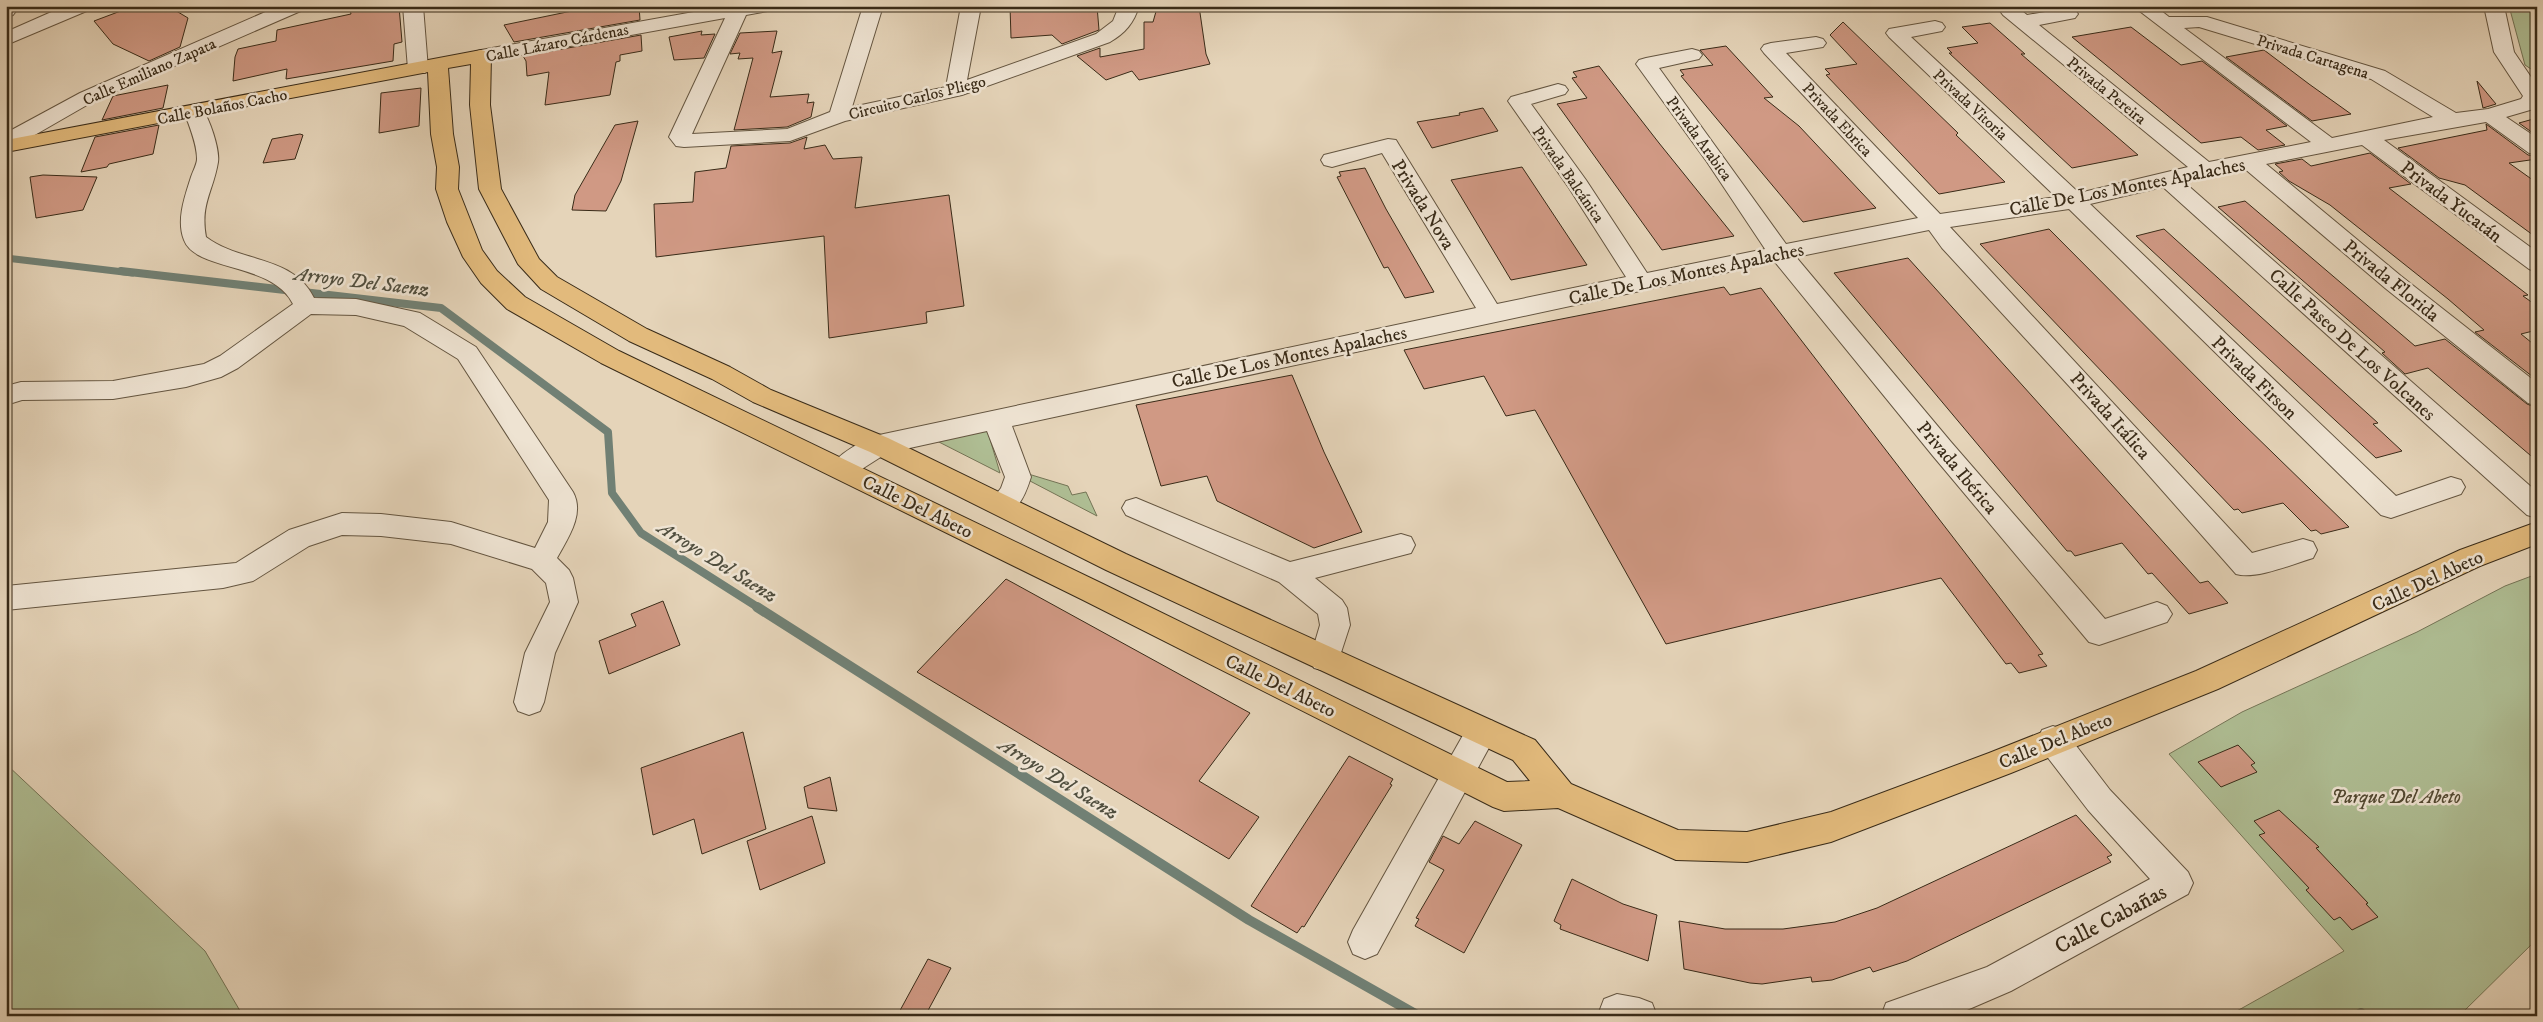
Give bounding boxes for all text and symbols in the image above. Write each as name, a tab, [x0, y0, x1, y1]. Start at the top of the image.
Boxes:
street label: Calle Lázaro Cárdenas	[484, 19, 630, 67]
street label: Privada Cartagena	[2254, 30, 2371, 84]
street label: Calle Emiliano Zapata	[80, 33, 219, 110]
street label: Privada Pereira	[2063, 53, 2150, 129]
street label: Privada Vitoria	[1929, 65, 2012, 145]
street label: Circuito Carlos Pliego	[847, 71, 988, 125]
street label: Privada Ebrica	[1798, 79, 1877, 161]
street label: Calle Bolaños Cacho	[156, 85, 289, 129]
street label: Privada Arabica	[1662, 92, 1737, 185]
street label: Privada Balcánica	[1528, 123, 1609, 227]
street label: Calle De Los Montes Apalaches	[2007, 153, 2247, 222]
street label: Privada Nova	[1386, 155, 1459, 254]
street label: Privada Yucatán	[2396, 156, 2507, 248]
street label: Privada Florida	[2338, 235, 2444, 327]
street label: Calle De Los Montes Apalaches	[1567, 238, 1806, 311]
water label: Arroyo Del Saenz	[291, 262, 431, 303]
street label: Calle Paseo De Los Volcanes	[2264, 264, 2440, 426]
street label: Calle De Los Montes Apalaches	[1170, 321, 1409, 394]
street label: Privada Firson	[2206, 332, 2302, 425]
street label: Privada Itálica	[2065, 368, 2155, 464]
street label: Privada Ibérica	[1911, 417, 2002, 519]
street label: Calle Del Abeto	[858, 471, 976, 544]
water label: Arroyo Del Saenz	[651, 515, 782, 609]
street label: Calle Del Abeto	[2368, 546, 2487, 617]
street label: Calle Del Abeto	[1221, 650, 1339, 723]
street label: Calle Del Abeto	[1996, 708, 2115, 775]
water label: Arroyo Del Saenz	[992, 732, 1123, 826]
park label: Parque Del Abeto	[2331, 786, 2461, 810]
street label: Calle Cabañas	[2050, 879, 2171, 960]

